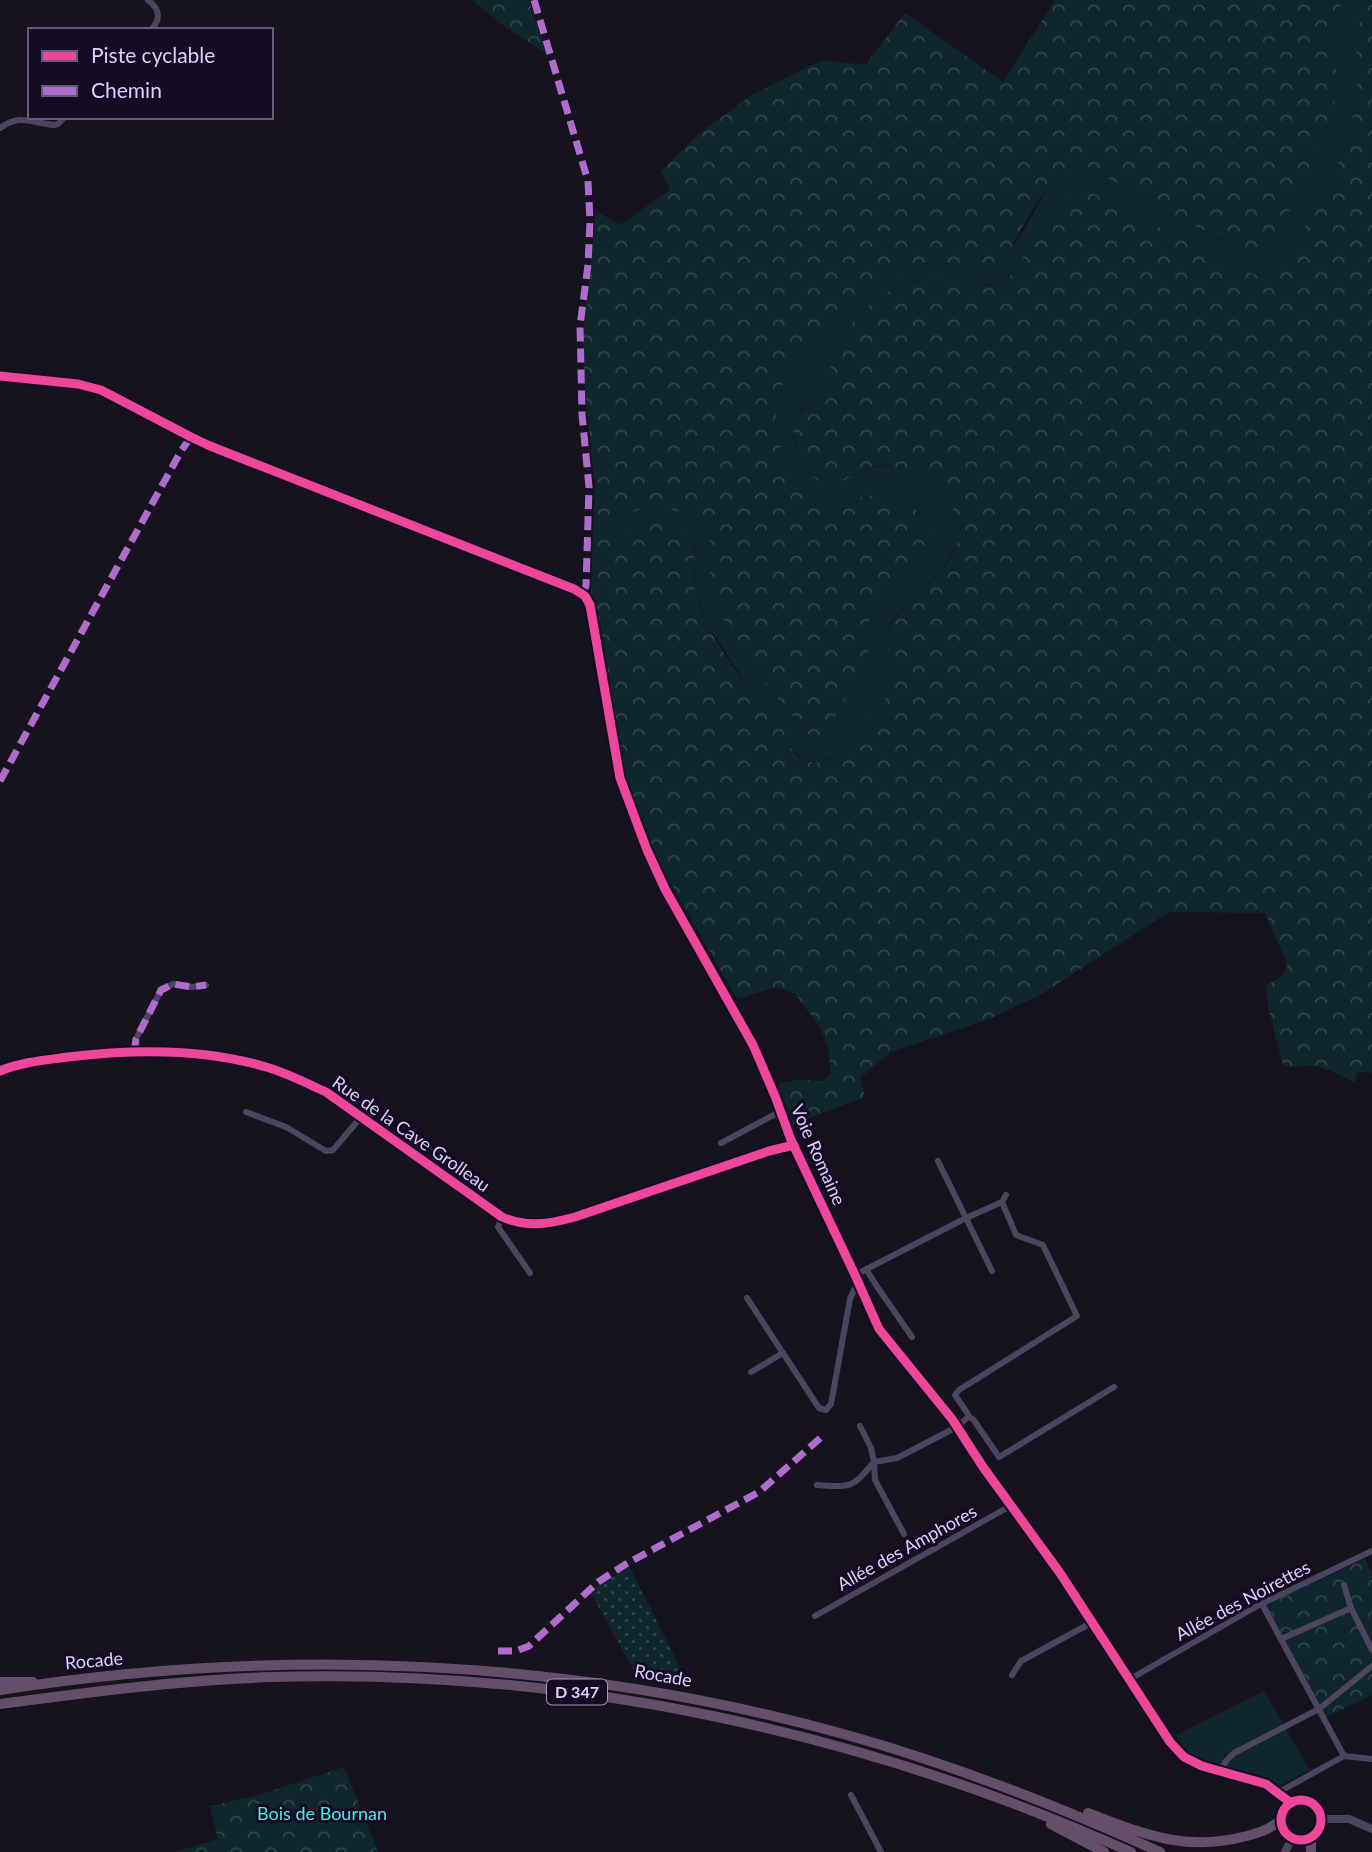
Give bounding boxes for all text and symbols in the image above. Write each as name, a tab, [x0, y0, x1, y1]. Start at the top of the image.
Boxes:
legend	[28, 28, 273, 119]
text: Piste cyclable	[91, 42, 215, 67]
text: Chemin	[91, 77, 162, 102]
street label: Rue de la Cave Grolleau	[329, 1070, 495, 1196]
street label: Voie Romaine	[787, 1101, 851, 1208]
street label: Allée des Amphores	[833, 1499, 980, 1595]
street label: Allée des Noirettes	[1171, 1555, 1314, 1645]
street label: Rocade	[64, 1647, 124, 1673]
street label: Rocade	[633, 1659, 694, 1691]
road number: D 347	[547, 1680, 607, 1704]
park label: Bois de Bournan	[257, 1802, 387, 1824]

